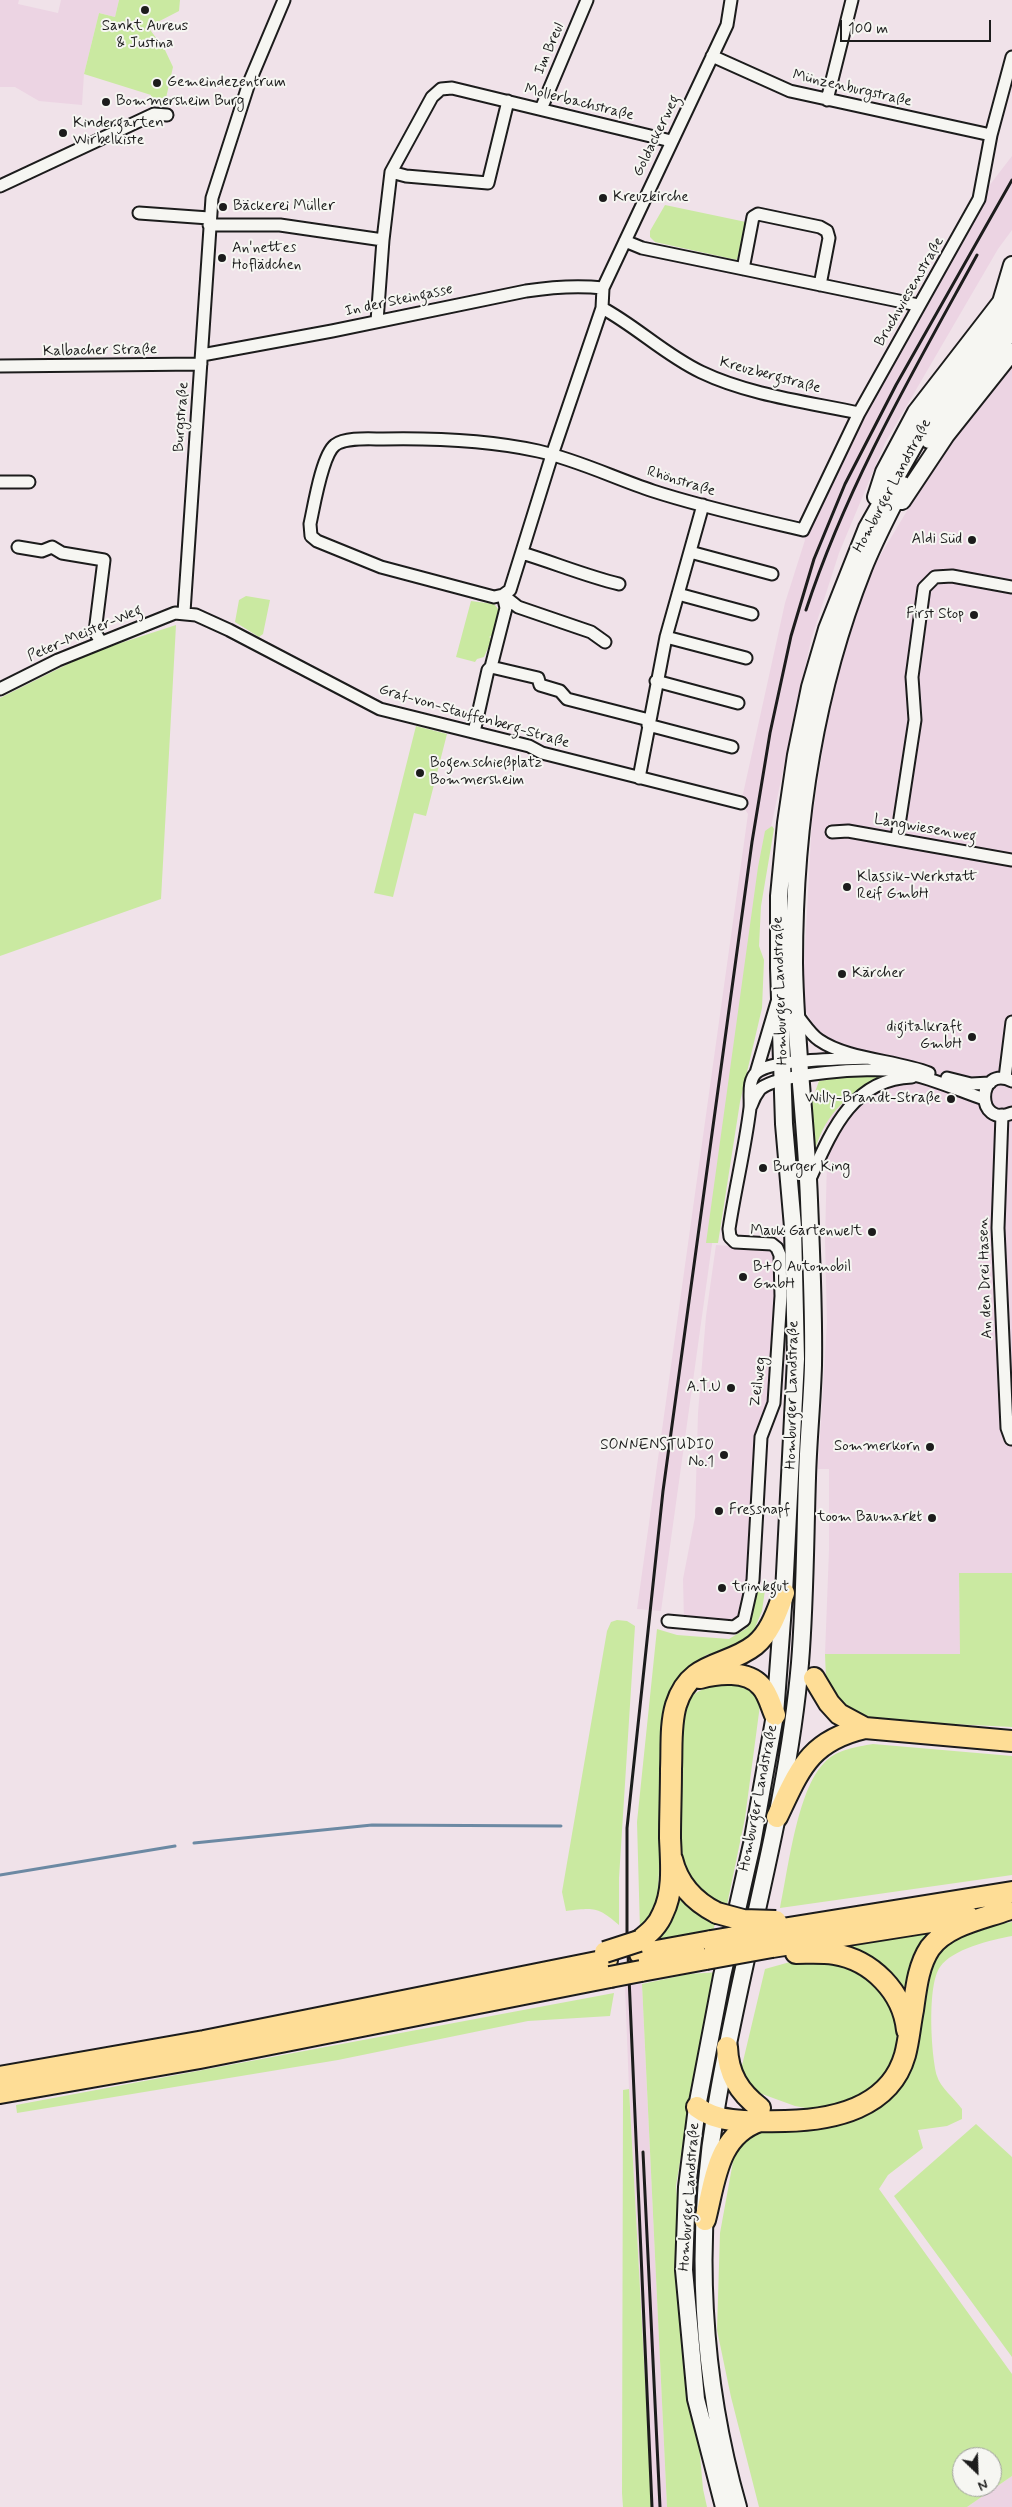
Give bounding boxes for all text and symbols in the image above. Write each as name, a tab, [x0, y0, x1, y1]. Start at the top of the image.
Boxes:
marker: Sankt Aureus & Justina	[139, 4, 151, 16]
scale bar	[842, 10, 993, 42]
place label: Sankt Aureus & Justina	[102, 18, 188, 53]
text: 100 m	[848, 19, 888, 39]
street label: Im Breul	[531, 21, 569, 77]
street label: Münzenburgstraße	[791, 67, 913, 111]
place label: Gemeindezentrum	[167, 74, 286, 92]
marker: Gemeindezentrum	[151, 77, 163, 89]
street label: Mollerbachstraße	[522, 81, 636, 125]
street label: Goldackerweg	[630, 92, 684, 180]
place label: Bommersheim Burg	[116, 93, 245, 111]
marker: Bommersheim Burg	[100, 96, 112, 108]
place label: Kindergarten Wirbelkiste	[73, 115, 164, 150]
marker: Kindergarten Wirbelkiste	[57, 127, 69, 139]
place label: Kreuzkirche	[613, 189, 689, 207]
marker: Kreuzkirche	[597, 192, 609, 204]
place label: Bäckerei Müller	[233, 198, 335, 216]
marker: Bäckerei Müller	[217, 201, 229, 213]
street label: Bruchwiesenstraße	[871, 234, 949, 350]
place label: An'nettes Hoflädchen	[232, 240, 301, 275]
marker: An'nettes Hoflädchen	[216, 252, 228, 264]
street label: In der Steingasse	[343, 281, 455, 321]
street label: Kalbacher Straße	[43, 341, 157, 361]
street label: Kreuzbergstraße	[717, 354, 823, 398]
street label: Burgstraße	[171, 381, 193, 453]
street label: Homburger Landstraße	[850, 416, 936, 556]
street label: Rhönstraße	[645, 463, 717, 501]
place label: Aldi Süd	[911, 531, 962, 549]
marker: Aldi Süd	[966, 534, 978, 546]
street label: Peter-Meister-Weg	[25, 602, 145, 666]
place label: First Stop	[906, 606, 964, 624]
marker: First Stop	[968, 609, 980, 621]
street label: Graf-von-Stauffenberg-Straße	[377, 681, 571, 753]
place label: Bogenschießplatz Bommersheim	[430, 755, 542, 790]
marker: Bogenschießplatz Bommersheim	[414, 767, 426, 779]
street label: Langwiesenweg	[872, 811, 978, 847]
place label: Klassik-Werkstatt Reif GmbH	[857, 869, 977, 904]
marker: Klassik-Werkstatt Reif GmbH	[841, 881, 853, 893]
street label: Homburger Landstraße	[769, 916, 793, 1066]
place label: Kärcher	[852, 965, 905, 983]
marker: Kärcher	[836, 968, 848, 980]
place label: digitalkraft GmbH	[886, 1019, 962, 1054]
marker: digitalkraft GmbH	[966, 1031, 978, 1043]
place label: Willy-Brandt-Straße	[805, 1090, 941, 1108]
marker: Willy-Brandt-Straße	[945, 1093, 957, 1105]
place label: Burger King	[773, 1159, 850, 1177]
marker: Burger King	[757, 1162, 769, 1174]
street label: An den Drei Hasen	[975, 1217, 997, 1339]
place label: Mauk Gartenwelt	[750, 1223, 862, 1241]
marker: Mauk Gartenwelt	[866, 1226, 878, 1238]
place label: B+O Automobil GmbH	[753, 1259, 851, 1294]
marker: B+O Automobil GmbH	[737, 1271, 749, 1283]
street label: Homburger Landstraße	[783, 1320, 803, 1470]
street label: Zeilweg	[747, 1356, 771, 1408]
place label: A.T.U	[687, 1379, 721, 1397]
marker: A.T.U	[725, 1382, 737, 1394]
place label: SONNENSTUDIO No.1	[600, 1437, 714, 1472]
place label: Sommerkorn	[834, 1438, 920, 1456]
marker: Sommerkorn	[924, 1441, 936, 1453]
marker: SONNENSTUDIO No.1	[718, 1449, 730, 1461]
place label: Fressnapf	[729, 1502, 790, 1520]
marker: Fressnapf	[713, 1505, 725, 1517]
place label: toom Baumarkt	[817, 1509, 922, 1527]
marker: toom Baumarkt	[926, 1512, 938, 1524]
place label: trinkgut	[732, 1579, 789, 1597]
marker: trinkgut	[716, 1582, 728, 1594]
street label: Homburger Landstraße	[736, 1723, 782, 1873]
street label: Homburger Landstraße	[676, 2122, 704, 2272]
north arrow	[952, 2447, 1002, 2497]
text: N	[975, 2475, 991, 2495]

